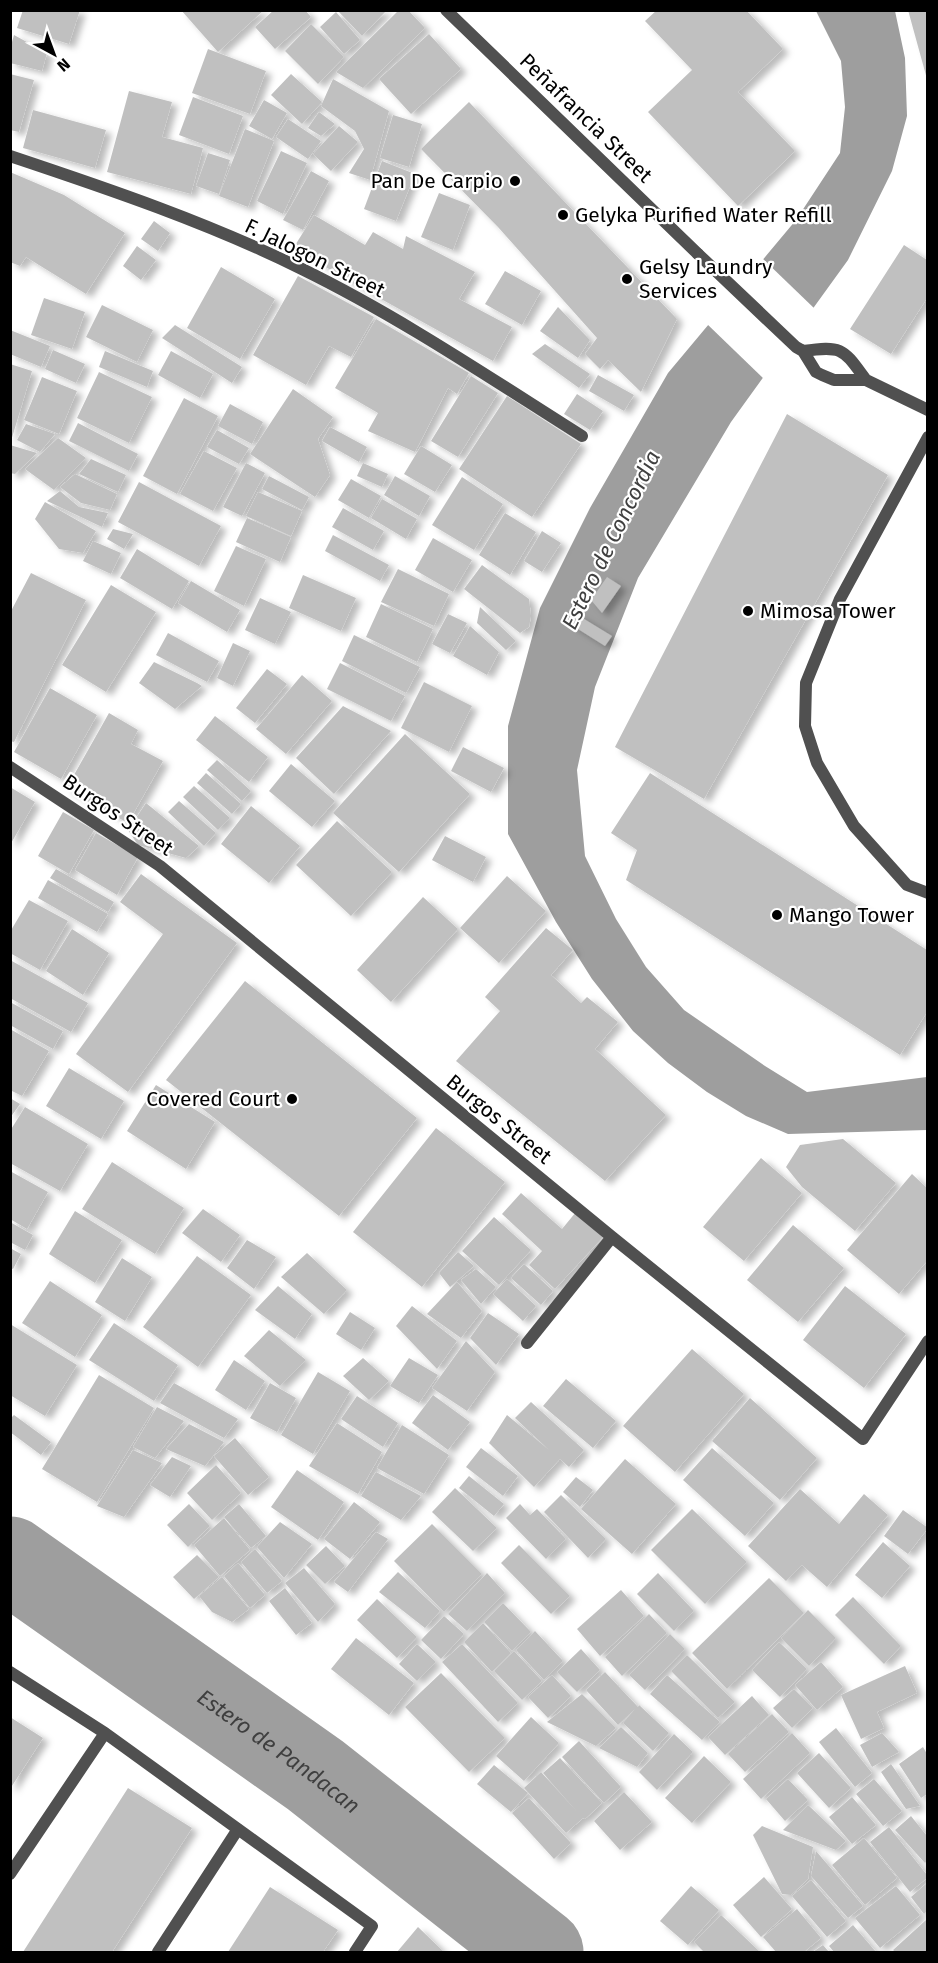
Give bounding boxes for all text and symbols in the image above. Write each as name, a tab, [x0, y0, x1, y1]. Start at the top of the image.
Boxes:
north arrow	[24, 24, 84, 84]
street label: Peñafrancia Street	[514, 48, 658, 188]
text: N	[53, 54, 74, 76]
place label: Pan De Carpio	[370, 168, 503, 194]
marker: Pan De Carpio	[508, 174, 522, 188]
place label: Gelyka Purified Water Refill	[575, 202, 832, 228]
marker: Gelyka Purified Water Refill	[556, 208, 570, 222]
street label: F. Jalogon Street	[241, 213, 390, 303]
place label: Gelsy Laundry Services	[639, 254, 773, 304]
marker: Gelsy Laundry Services	[620, 272, 634, 286]
water label: Estero de Concordia	[556, 446, 666, 634]
place label: Mimosa Tower	[760, 598, 896, 624]
marker: Mimosa Tower	[741, 604, 755, 618]
street label: Burgos Street	[58, 768, 179, 862]
place label: Mango Tower	[789, 902, 914, 928]
marker: Mango Tower	[770, 908, 784, 922]
street label: Burgos Street	[441, 1069, 557, 1170]
place label: Covered Court	[146, 1086, 280, 1112]
marker: Covered Court	[285, 1092, 299, 1106]
water label: Estero de Pandacan	[192, 1683, 366, 1819]

